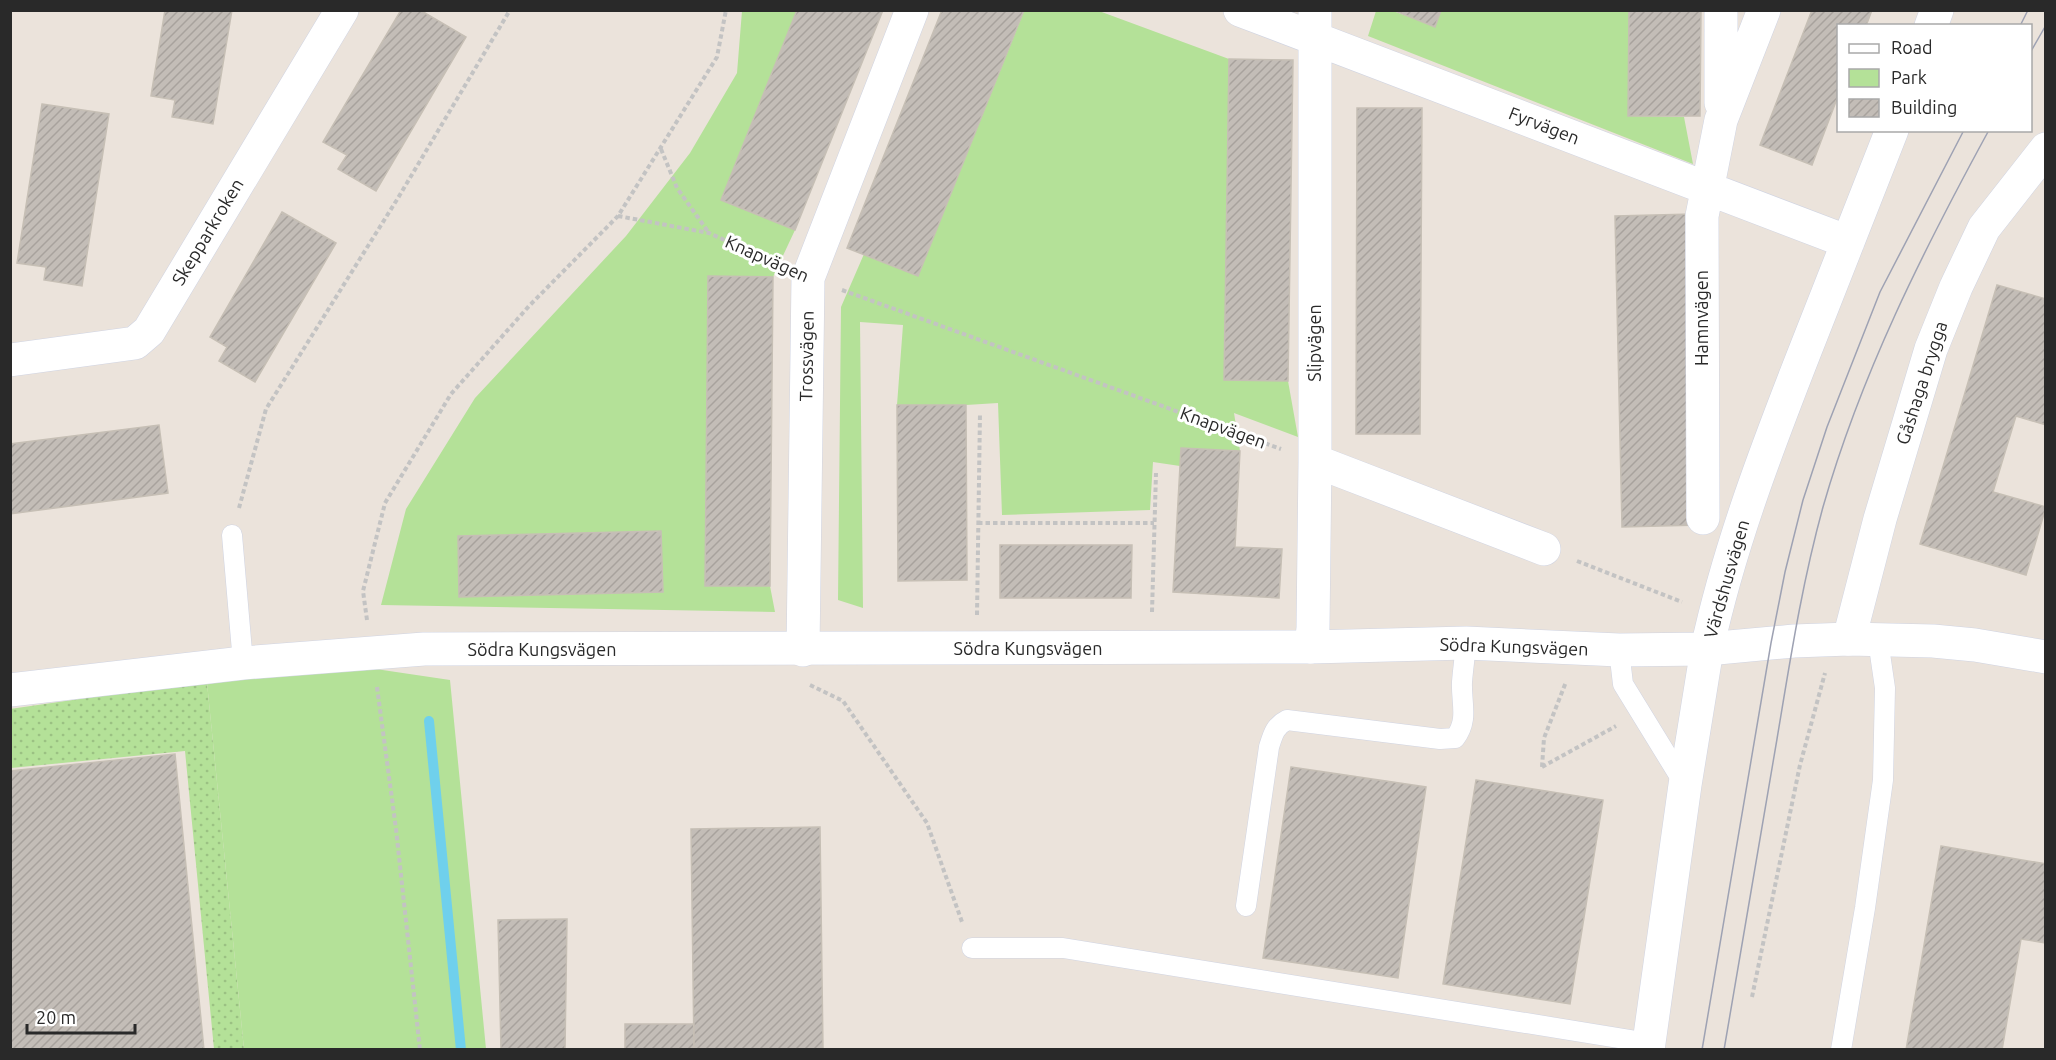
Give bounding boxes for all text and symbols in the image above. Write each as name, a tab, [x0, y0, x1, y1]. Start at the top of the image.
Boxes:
legend	[1837, 24, 2032, 132]
text: Road	[1891, 37, 1933, 57]
text: Park	[1891, 67, 1927, 87]
text: Building	[1891, 97, 1957, 117]
street label: Fyrvägen	[1506, 102, 1582, 148]
street label: Skepparkroken	[167, 175, 247, 288]
street label: Knapvägen	[722, 231, 812, 285]
street label: Hamnvägen	[1691, 270, 1711, 366]
street label: Slipvägen	[1304, 304, 1324, 382]
street label: Trossvägen	[795, 310, 817, 402]
street label: Gåshaga brygga	[1892, 318, 1950, 447]
street label: Knapvägen	[1178, 402, 1269, 452]
street label: Värdshusvägen	[1700, 517, 1753, 640]
street label: Södra Kungsvägen	[1439, 633, 1589, 659]
street label: Södra Kungsvägen	[954, 638, 1102, 658]
street label: Södra Kungsvägen	[468, 639, 616, 659]
scale bar	[27, 997, 135, 1035]
text: 20 m	[36, 1007, 76, 1027]

